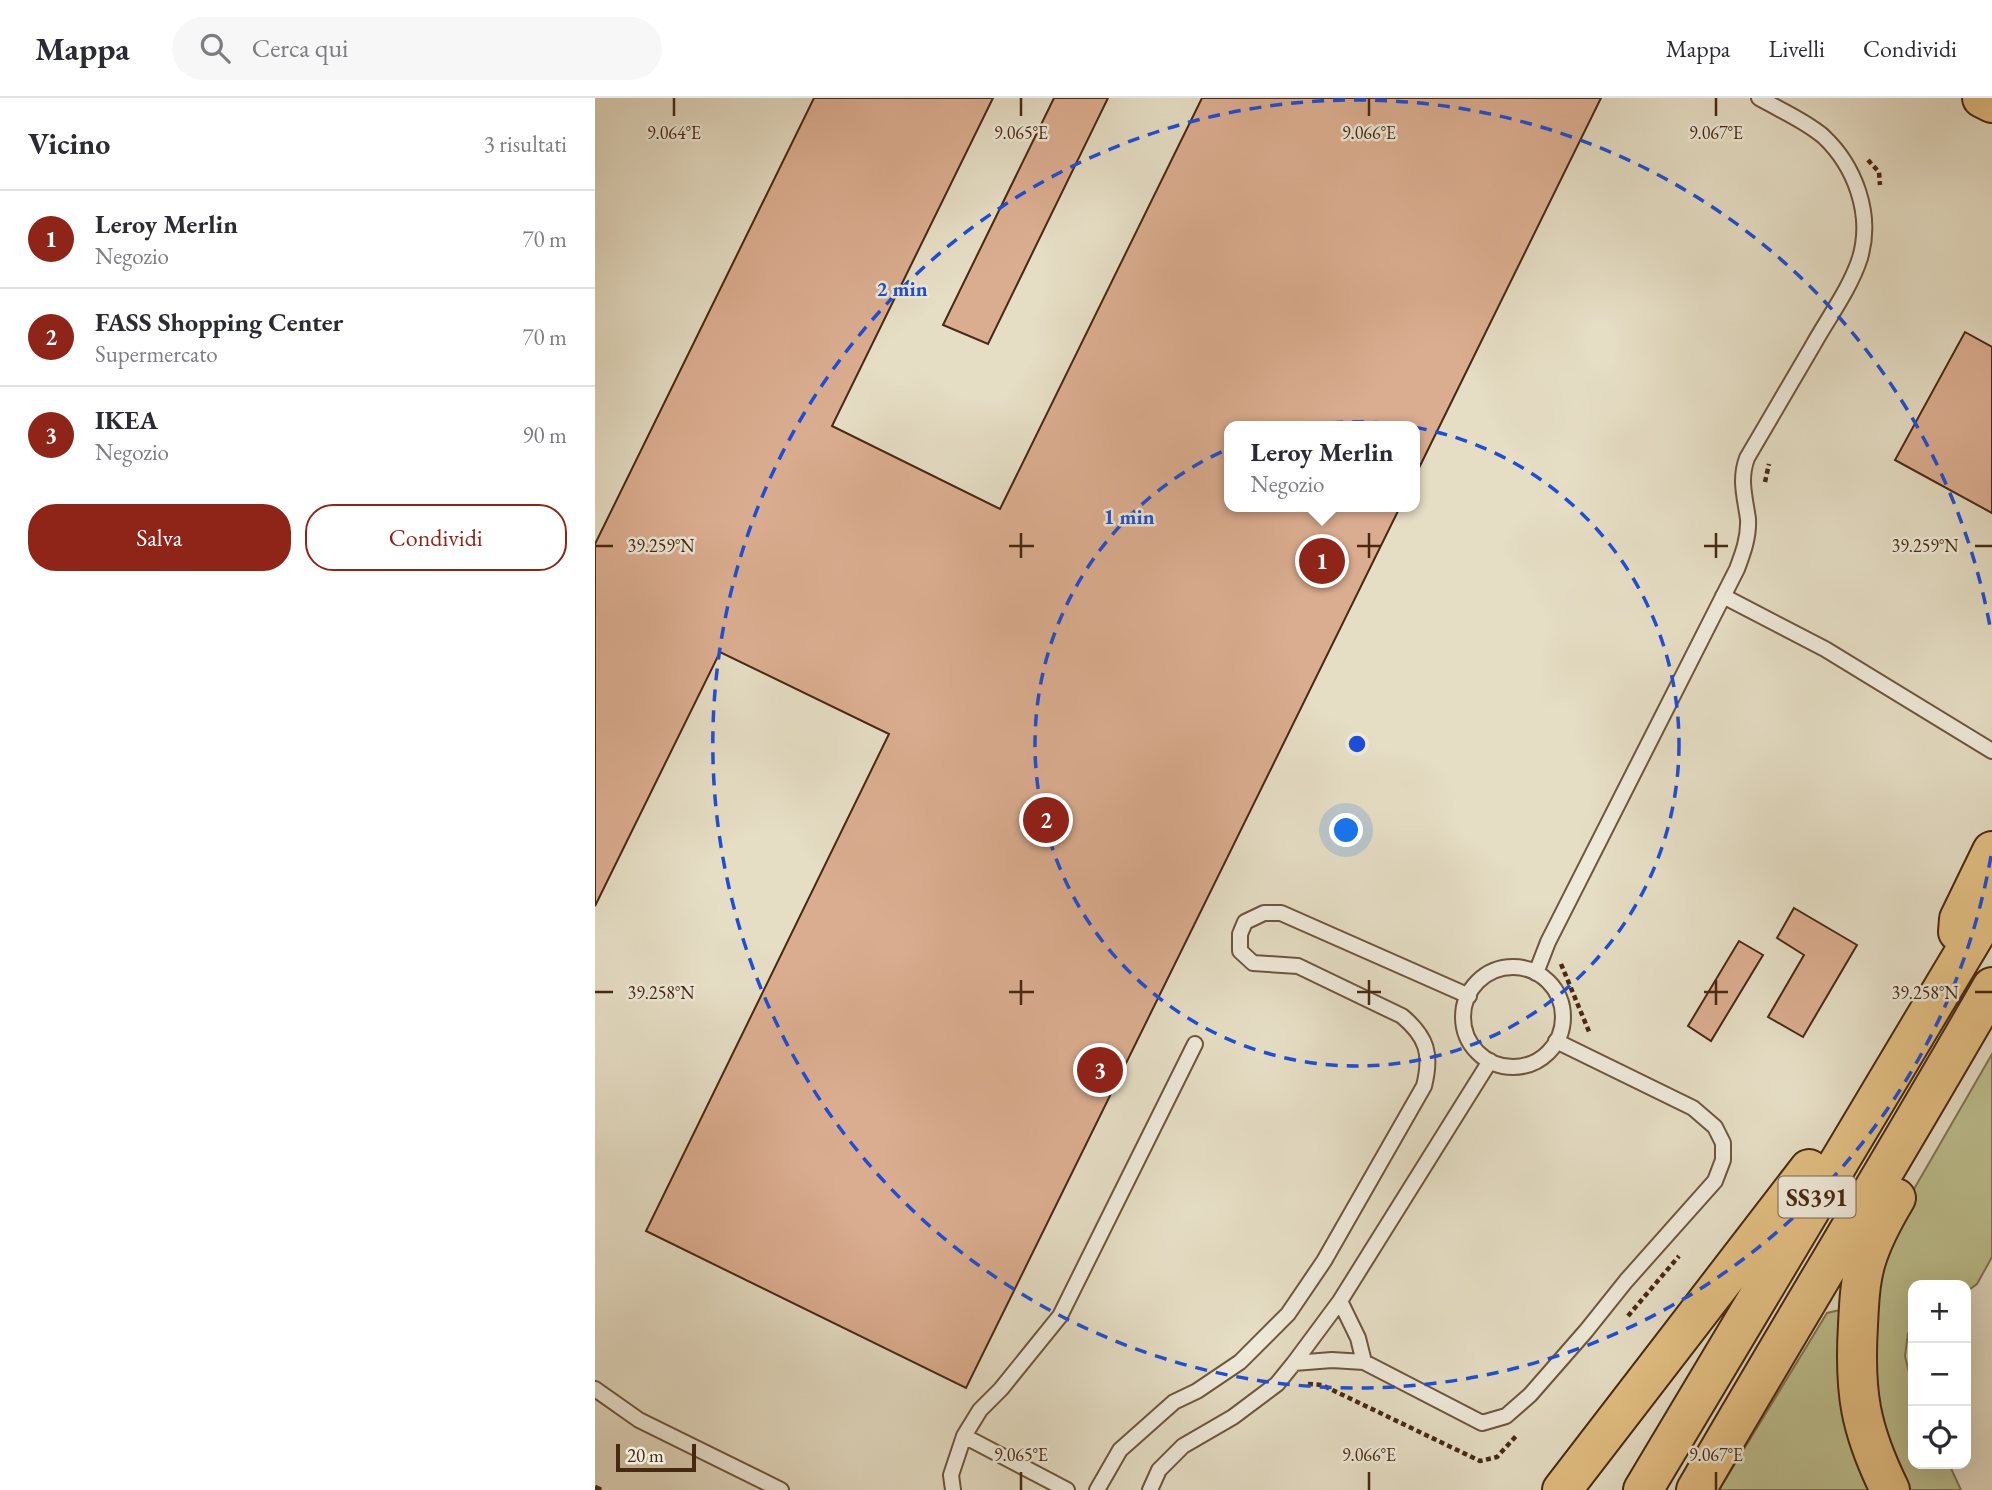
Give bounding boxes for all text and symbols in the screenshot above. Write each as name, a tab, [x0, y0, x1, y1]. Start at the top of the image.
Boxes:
search box	[172, 17, 662, 80]
text: Mappa	[35, 27, 130, 70]
icon: search	[196, 29, 234, 67]
text: Cerca qui	[252, 31, 348, 65]
text: Mappa	[1666, 33, 1730, 64]
text: Livelli	[1768, 33, 1825, 64]
text: Condividi	[1863, 33, 1957, 64]
text: 9.064°E	[647, 121, 701, 144]
text: 9.065°E	[994, 121, 1048, 144]
text: 9.066°E	[1342, 121, 1396, 144]
text: 9.067°E	[1689, 121, 1743, 144]
text: Vicino	[28, 124, 110, 163]
text: 3 risultati	[484, 129, 567, 159]
text: Leroy Merlin	[95, 207, 238, 241]
text: 1	[45, 224, 57, 254]
text: 70 m	[522, 224, 567, 254]
text: Negozio	[95, 241, 169, 271]
text: 2 min	[876, 275, 928, 302]
text: FASS Shopping Center	[95, 305, 343, 339]
text: 2	[45, 322, 57, 352]
text: 70 m	[522, 322, 567, 352]
text: Supermercato	[95, 339, 218, 369]
text: IKEA	[95, 403, 158, 437]
text: 3	[45, 420, 57, 450]
text: 90 m	[522, 420, 567, 450]
popup	[1224, 421, 1420, 512]
text: Leroy Merlin	[1251, 435, 1393, 469]
text: Negozio	[95, 437, 169, 467]
text: Negozio	[1251, 469, 1324, 499]
text: 1 min	[1103, 503, 1155, 530]
button: Salva	[28, 504, 291, 571]
button: Condividi	[305, 504, 567, 571]
text: 39.259°N	[628, 534, 695, 557]
text: 39.259°N	[1892, 534, 1959, 557]
pin: 1	[1299, 535, 1345, 587]
centre of rings	[1345, 732, 1369, 756]
pin: 2	[1023, 794, 1069, 846]
your location	[1329, 813, 1363, 847]
text: 39.258°N	[628, 981, 695, 1004]
text: 39.258°N	[1892, 981, 1959, 1004]
pin: 3	[1077, 1044, 1123, 1096]
road number: SS391	[1779, 1176, 1855, 1218]
map controls	[1908, 1280, 1971, 1469]
button: +	[1908, 1280, 1971, 1343]
button: −	[1908, 1343, 1971, 1406]
button: locate	[1908, 1406, 1971, 1469]
scale bar	[616, 1441, 697, 1473]
text: 20 m	[627, 1443, 664, 1468]
text: 9.065°E	[994, 1443, 1048, 1466]
text: 9.066°E	[1342, 1443, 1396, 1466]
text: 9.067°E	[1689, 1443, 1743, 1466]

